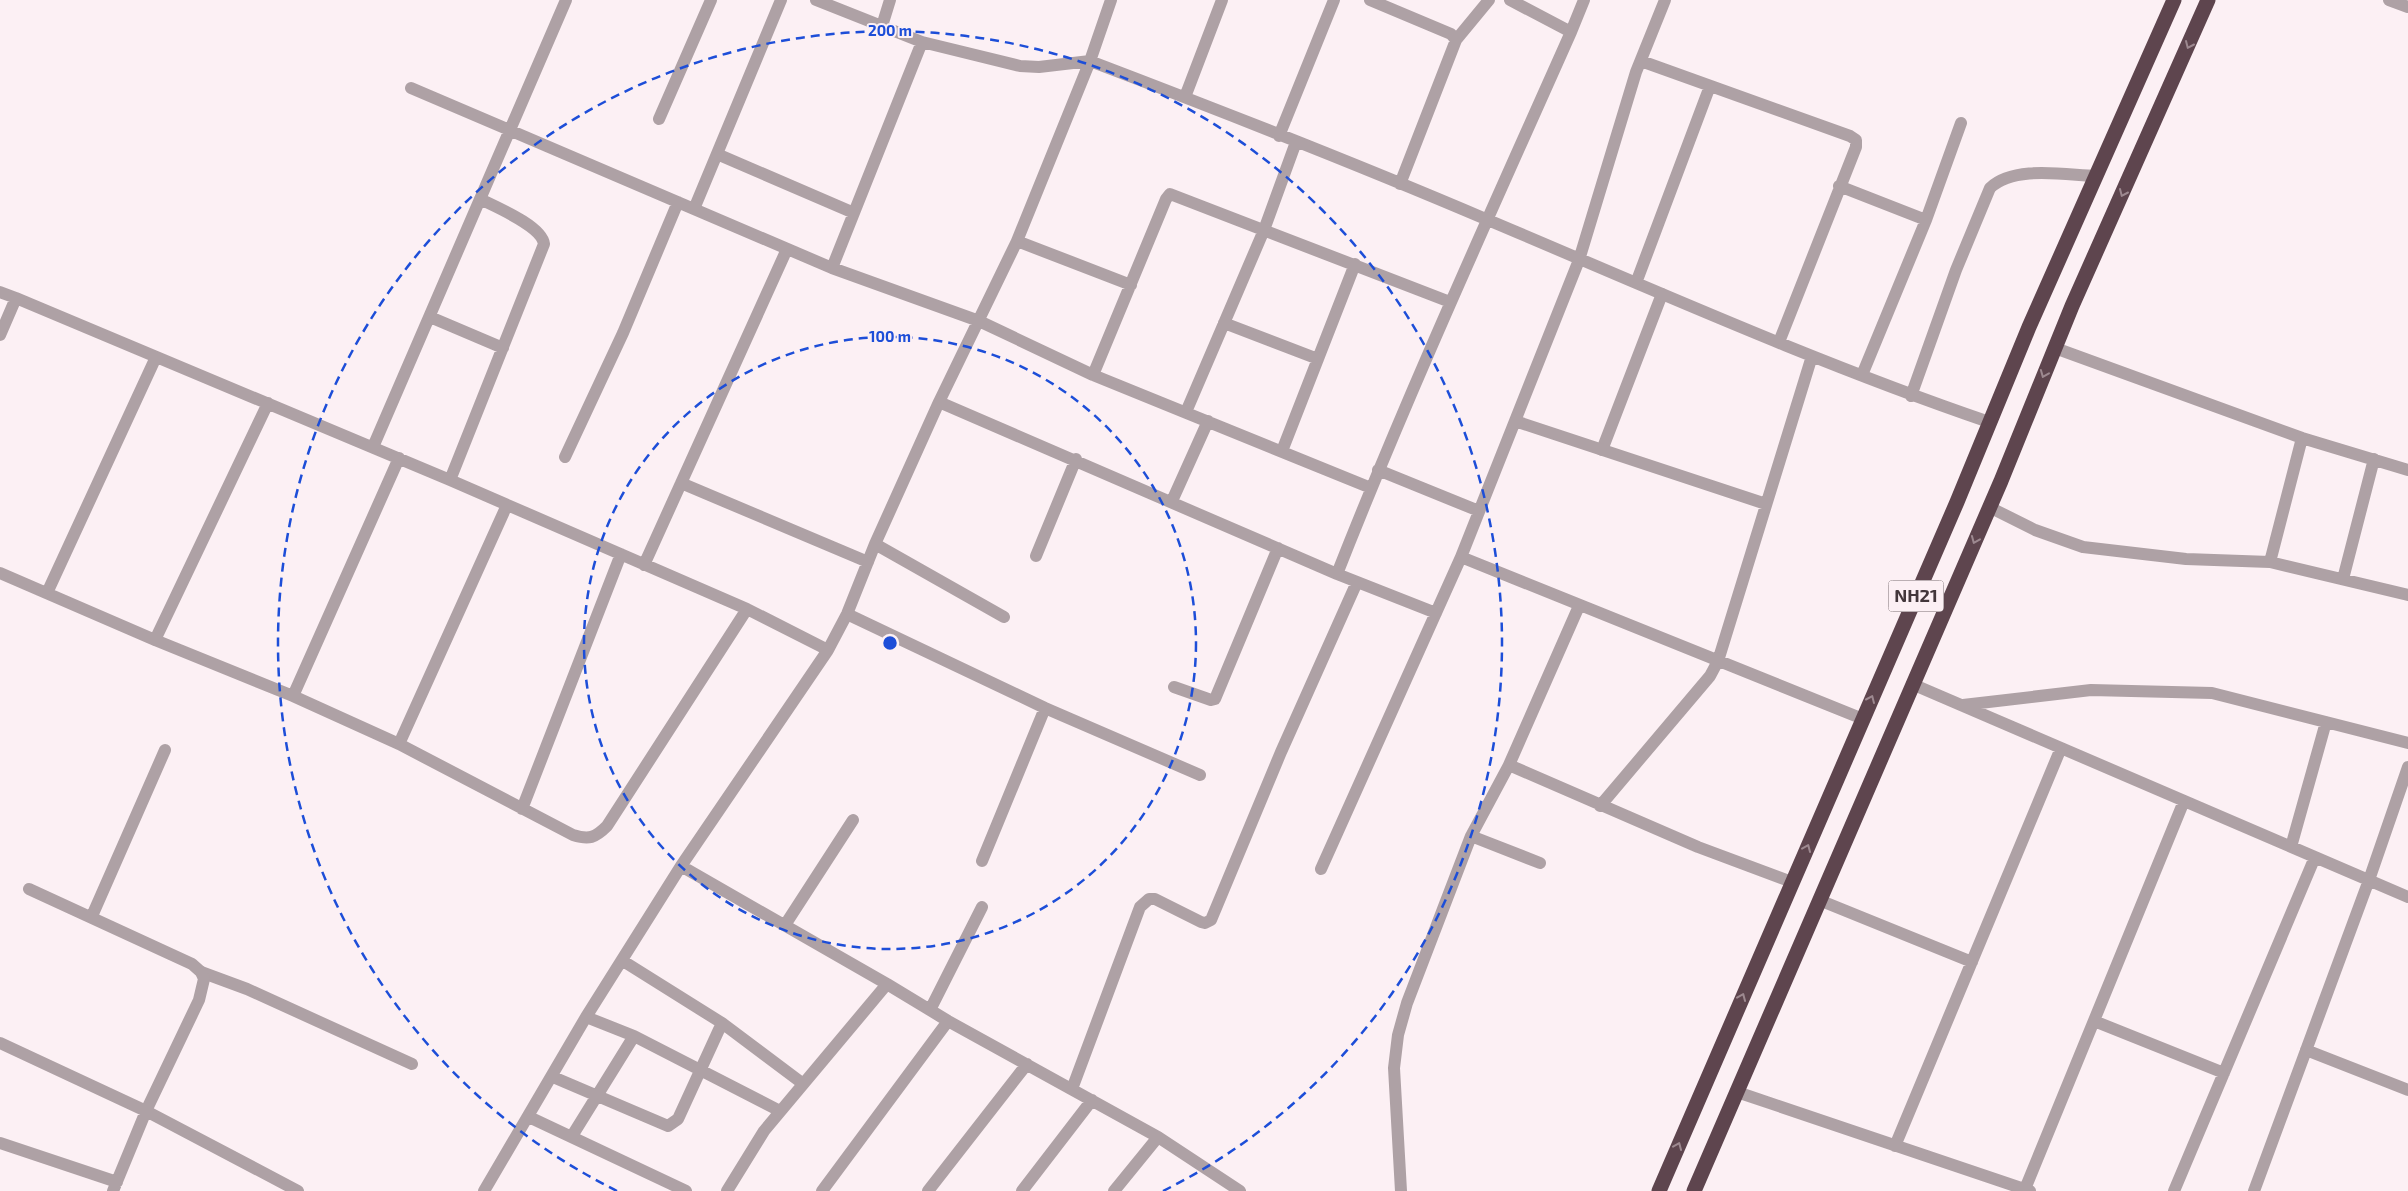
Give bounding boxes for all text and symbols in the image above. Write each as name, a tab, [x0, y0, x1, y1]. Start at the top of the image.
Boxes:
text: 200 m	[868, 21, 912, 39]
one-way arrow	[2185, 40, 2196, 49]
one-way arrow	[2119, 188, 2129, 197]
text: 100 m	[869, 327, 911, 345]
one-way arrow	[2040, 369, 2051, 378]
one-way arrow	[1970, 535, 1981, 544]
road number: NH21	[1888, 580, 1944, 612]
centre of rings	[881, 634, 899, 652]
one-way arrow	[1865, 695, 1876, 704]
one-way arrow	[1800, 844, 1811, 853]
one-way arrow	[1736, 993, 1747, 1002]
one-way arrow	[1671, 1142, 1682, 1151]

